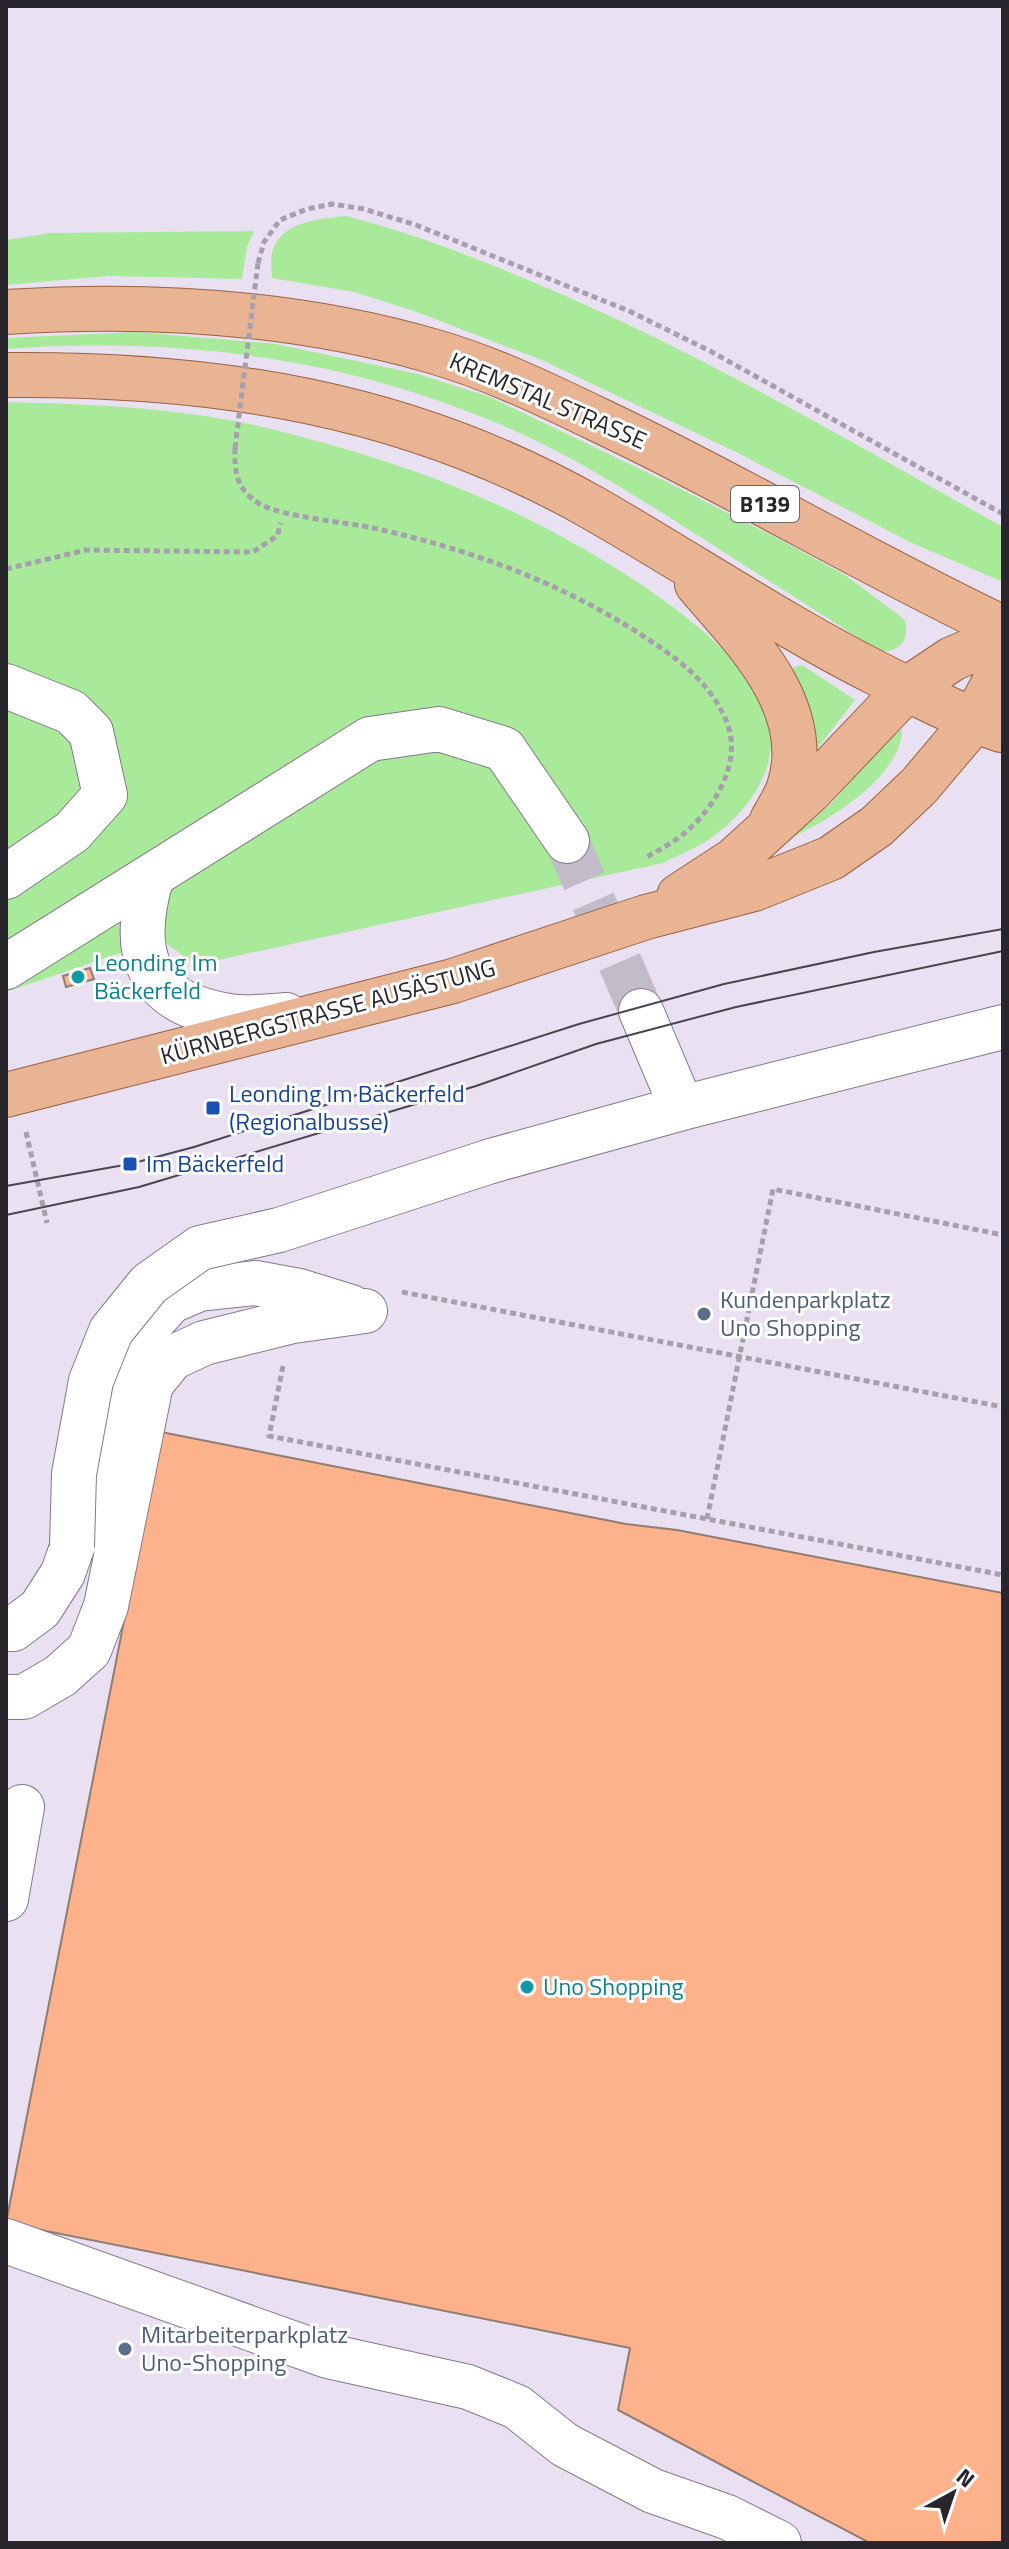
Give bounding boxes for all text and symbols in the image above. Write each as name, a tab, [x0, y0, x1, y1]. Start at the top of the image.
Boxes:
street label: KREMSTAL STRASSE	[444, 342, 653, 458]
road number: B139	[731, 486, 799, 522]
place label: Leonding Im Bäckerfeld	[94, 944, 217, 1008]
street label: KÜRNBERGSTRASSE AUSÄSTUNG	[156, 949, 499, 1073]
marker: Leonding Im Bäckerfeld	[69, 968, 87, 986]
place label: Leonding Im Bäckerfeld (Regionalbusse)	[229, 1075, 465, 1139]
marker: Leonding Im Bäckerfeld (Regionalbusse)	[204, 1099, 222, 1117]
place label: Im Bäckerfeld	[146, 1145, 284, 1181]
marker: Im Bäckerfeld	[121, 1155, 139, 1173]
place label: Kundenparkplatz Uno Shopping	[720, 1281, 891, 1345]
marker: Kundenparkplatz Uno Shopping	[695, 1305, 713, 1323]
place label: Uno Shopping	[543, 1968, 684, 2004]
marker: Uno Shopping	[518, 1978, 536, 1996]
place label: Mitarbeiterparkplatz Uno-Shopping	[141, 2316, 348, 2380]
marker: Mitarbeiterparkplatz Uno-Shopping	[116, 2340, 134, 2358]
north arrow	[913, 2453, 993, 2533]
text: N	[949, 2460, 983, 2496]

